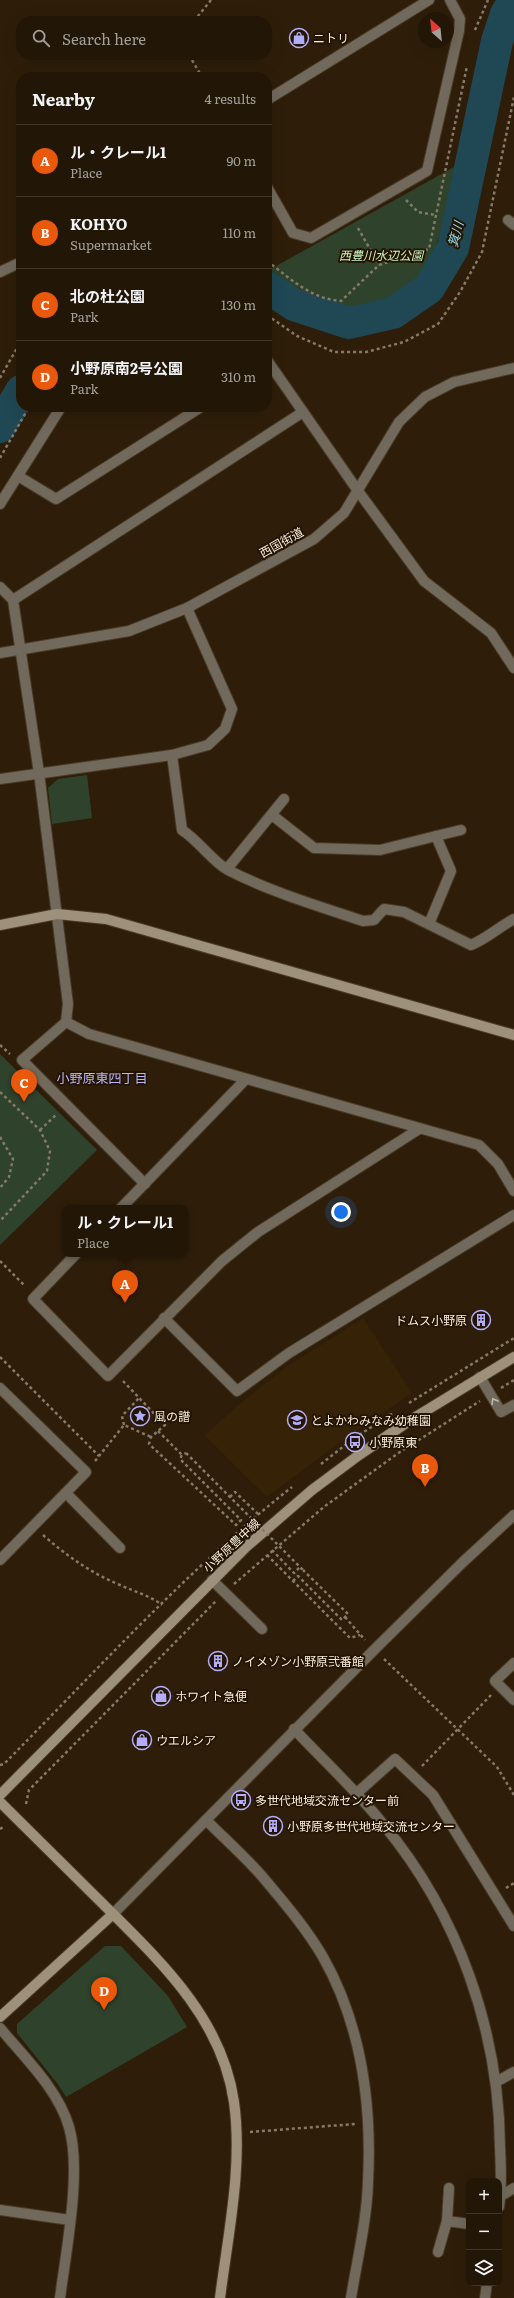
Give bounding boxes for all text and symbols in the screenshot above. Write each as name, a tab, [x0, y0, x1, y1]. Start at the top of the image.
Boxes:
north arrow	[418, 12, 454, 48]
search box	[16, 16, 272, 60]
icon: search	[30, 27, 52, 49]
text: Search here	[62, 27, 146, 50]
shop icon: ニトリ	[288, 27, 310, 49]
place label: ニトリ	[313, 29, 349, 47]
text: Nearby	[32, 86, 95, 111]
text: 4 results	[205, 89, 256, 108]
text: ル・クレール1	[70, 140, 166, 163]
text: A	[40, 151, 50, 170]
text: 90 m	[226, 151, 256, 170]
text: Place	[70, 163, 102, 182]
text: KOHYO	[70, 212, 127, 235]
water label: 箕川	[442, 217, 468, 249]
text: B	[41, 223, 49, 242]
text: 110 m	[223, 223, 256, 242]
text: Supermarket	[70, 235, 152, 254]
park label: 西豊川水辺公園	[339, 246, 425, 264]
text: 北の杜公園	[70, 284, 145, 307]
text: C	[40, 295, 50, 314]
text: 130 m	[221, 295, 256, 314]
text: Park	[70, 307, 99, 326]
text: 小野原南2号公園	[70, 356, 183, 379]
text: D	[40, 367, 50, 386]
text: 310 m	[221, 367, 256, 386]
text: Park	[70, 379, 99, 398]
street label: 西国街道	[256, 522, 306, 562]
district label: 小野原東四丁目	[56, 1068, 148, 1087]
pin: C	[11, 1069, 37, 1102]
your location	[331, 1202, 351, 1222]
popup	[62, 1205, 188, 1257]
text: ル・クレール1	[77, 1210, 173, 1233]
text: Place	[77, 1233, 109, 1252]
pin: A	[112, 1270, 138, 1303]
building icon: ドムス小野原	[470, 1309, 492, 1331]
place label: ドムス小野原	[395, 1311, 467, 1329]
one-way arrow	[492, 1398, 499, 1405]
place icon: 風の譜	[129, 1405, 151, 1427]
place label: 風の譜	[154, 1407, 190, 1425]
school or university icon: とよかわみなみ幼稚園	[286, 1409, 308, 1431]
place label: とよかわみなみ幼稚園	[311, 1411, 431, 1429]
bus stop icon: 小野原東	[344, 1431, 366, 1453]
place label: 小野原東	[369, 1433, 417, 1451]
pin: B	[412, 1454, 438, 1487]
street label: 小野原豊中線	[199, 1514, 263, 1576]
building icon: ノイメゾン小野原弐番館	[207, 1650, 229, 1672]
place label: ノイメゾン小野原弐番館	[232, 1652, 364, 1670]
shop icon: ホワイト急便	[150, 1685, 172, 1707]
place label: ホワイト急便	[175, 1687, 247, 1705]
shop icon: ウエルシア	[131, 1729, 153, 1751]
place label: ウエルシア	[156, 1731, 216, 1749]
bus stop icon: 多世代地域交流センター前	[230, 1789, 252, 1811]
place label: 多世代地域交流センター前	[255, 1791, 399, 1809]
building icon: 小野原多世代地域交流センター	[262, 1815, 284, 1837]
place label: 小野原多世代地域交流センター	[287, 1817, 455, 1835]
pin: D	[91, 1977, 117, 2010]
map controls	[466, 2178, 502, 2286]
button: +	[466, 2178, 502, 2214]
button: −	[466, 2214, 502, 2250]
button: layers	[466, 2250, 502, 2286]

